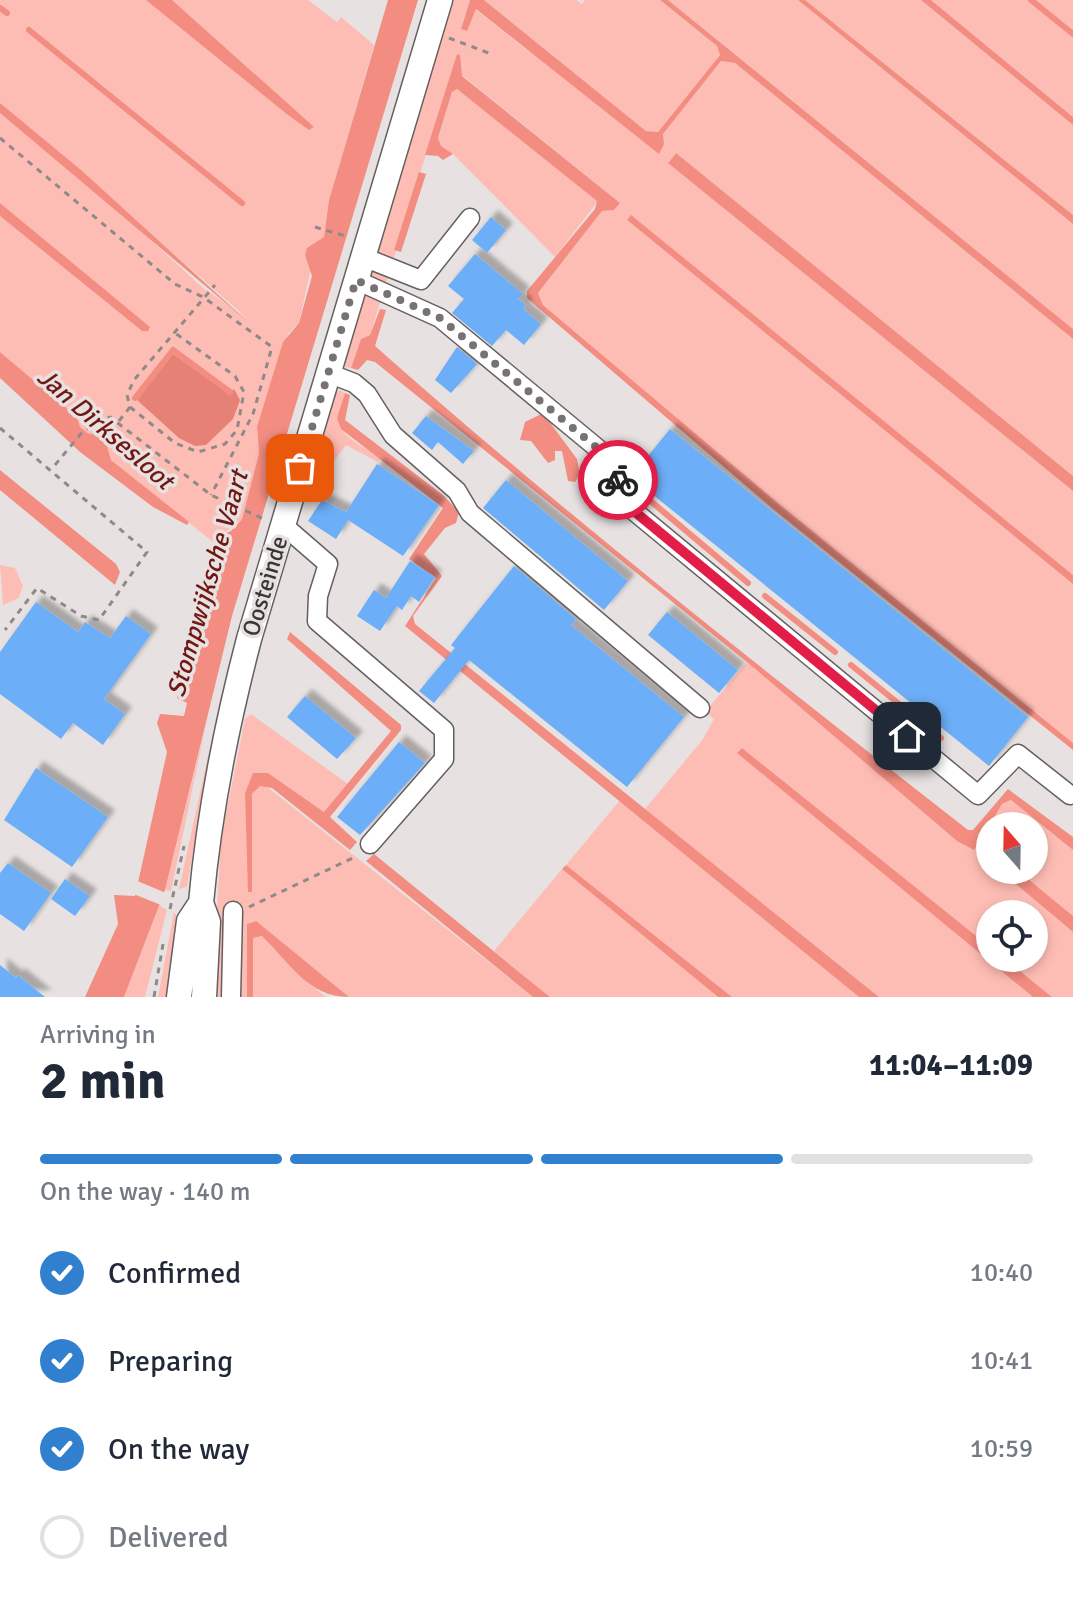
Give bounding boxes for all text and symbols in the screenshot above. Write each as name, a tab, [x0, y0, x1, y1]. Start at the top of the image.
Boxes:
water label: Jan Dirksesloot	[31, 361, 182, 499]
pin	[266, 434, 334, 502]
courier	[578, 440, 658, 520]
icon: bag	[278, 446, 322, 490]
icon: bike	[596, 458, 640, 502]
water label: Stompwijksche Vaart	[160, 464, 256, 701]
street label: Oosteinde	[236, 532, 294, 640]
pin	[873, 702, 941, 770]
icon: home	[885, 714, 929, 758]
north arrow	[976, 812, 1048, 884]
map controls	[976, 812, 1048, 972]
button: locate	[976, 900, 1048, 972]
text: Arriving in	[40, 1019, 156, 1051]
text: 11:04–11:09	[869, 1047, 1033, 1084]
text: 2 min	[40, 1049, 166, 1113]
text: On the way · 140 m	[40, 1176, 250, 1208]
icon: check	[40, 1251, 84, 1295]
text: Confirmed	[108, 1255, 241, 1292]
text: 10:40	[970, 1257, 1033, 1289]
icon: check	[40, 1339, 84, 1383]
text: Preparing	[108, 1343, 233, 1380]
text: 10:41	[970, 1345, 1033, 1377]
icon: check	[40, 1427, 84, 1471]
text: On the way	[108, 1431, 249, 1468]
text: 10:59	[970, 1433, 1033, 1465]
text: Delivered	[108, 1519, 229, 1556]

